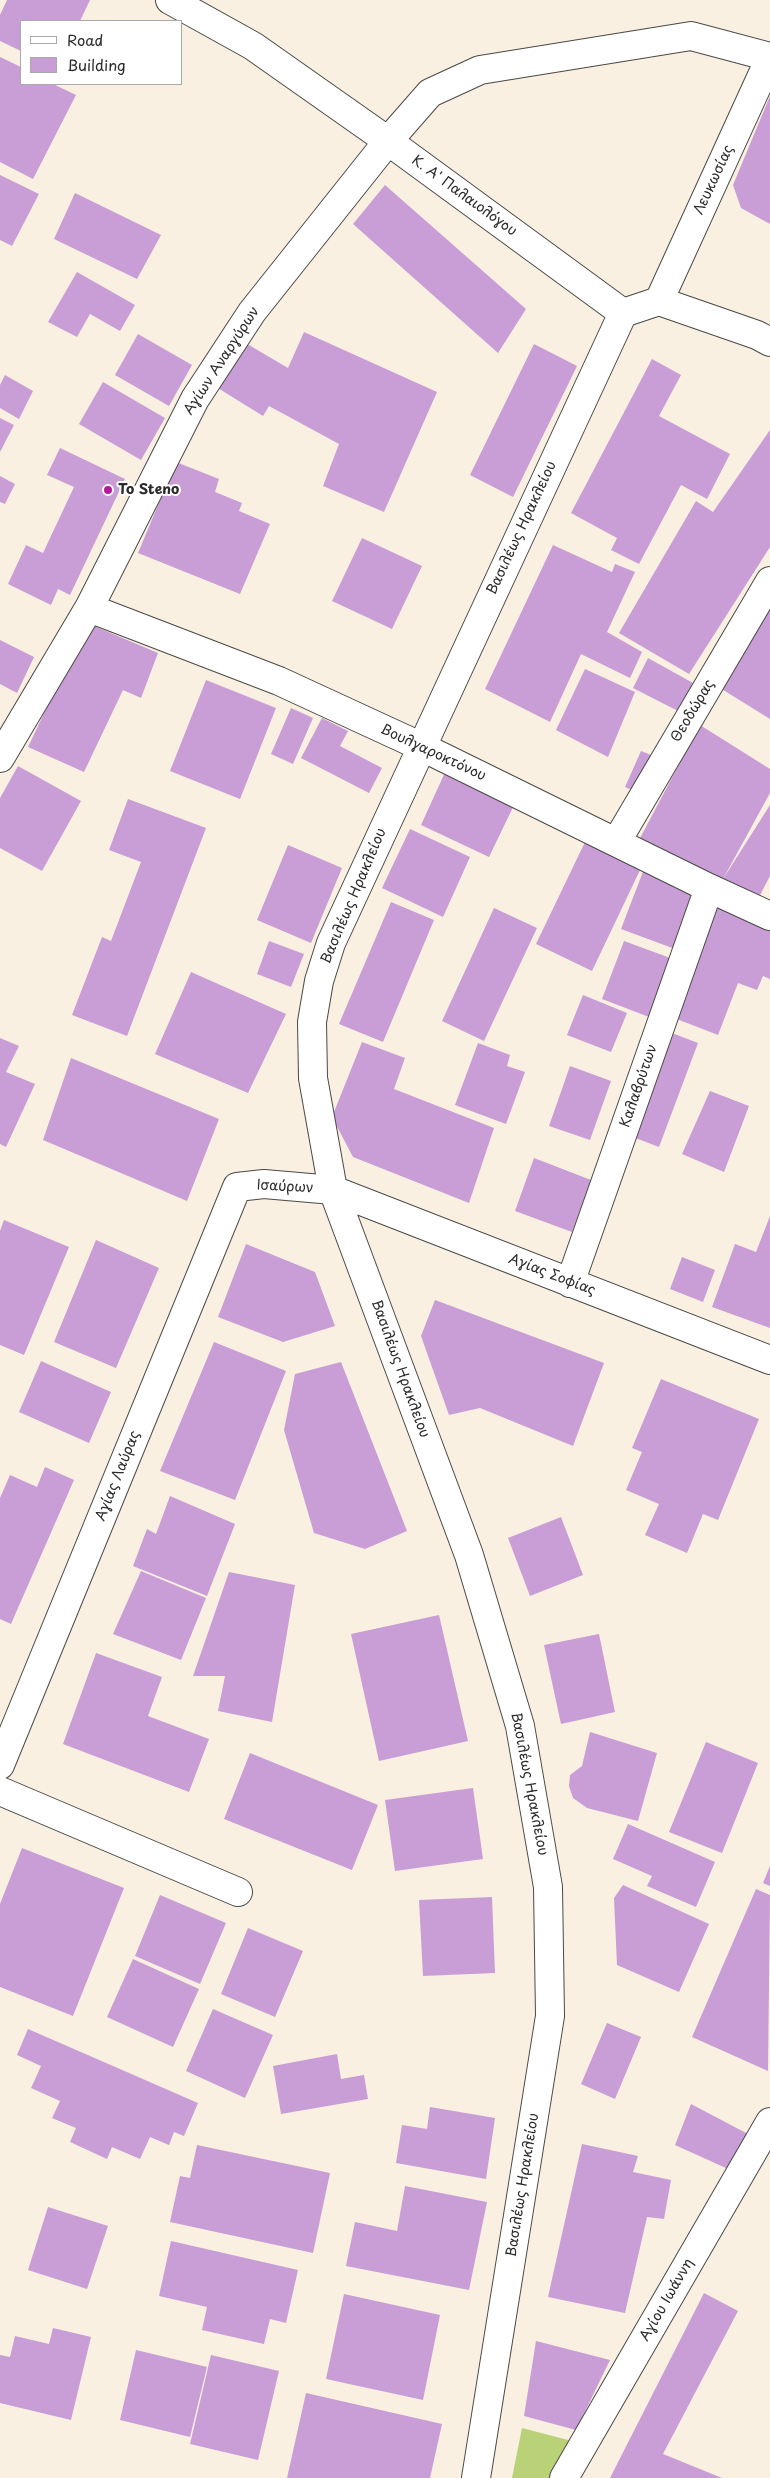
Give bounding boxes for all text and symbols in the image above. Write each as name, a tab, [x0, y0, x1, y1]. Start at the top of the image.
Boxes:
legend	[20, 20, 182, 85]
text: Road	[67, 28, 103, 51]
text: Building	[67, 53, 126, 76]
street label: Λευκωσίας	[691, 142, 737, 218]
street label: Κ. Α' Παλαιολόγου	[408, 152, 520, 240]
street label: Αγίων Αναργύρων	[181, 304, 263, 418]
street label: Βασιλέως Ηρακλείου	[484, 459, 560, 597]
place label: To Steno	[118, 482, 179, 498]
marker: To Steno	[102, 484, 114, 496]
street label: Θεοδώρας	[668, 677, 718, 745]
street label: Βουλγαροκτόνου	[378, 721, 488, 785]
street label: Βασιλέως Ηρακλείου	[318, 826, 390, 966]
street label: Καλαβρύτων	[617, 1042, 661, 1130]
street label: Ισαύρων	[256, 1177, 314, 1197]
street label: Αγίας Σοφίας	[506, 1251, 598, 1299]
street label: Βασιλέως Ηρακλείου	[367, 1298, 433, 1440]
street label: Αγίας Λαύρας	[92, 1428, 144, 1524]
street label: Βασιλέως Ηρακλείου	[507, 1711, 551, 1857]
street label: Βασιλέως Ηρακλείου	[503, 2112, 543, 2258]
street label: Αγίου Ιωάννη	[637, 2256, 697, 2344]

